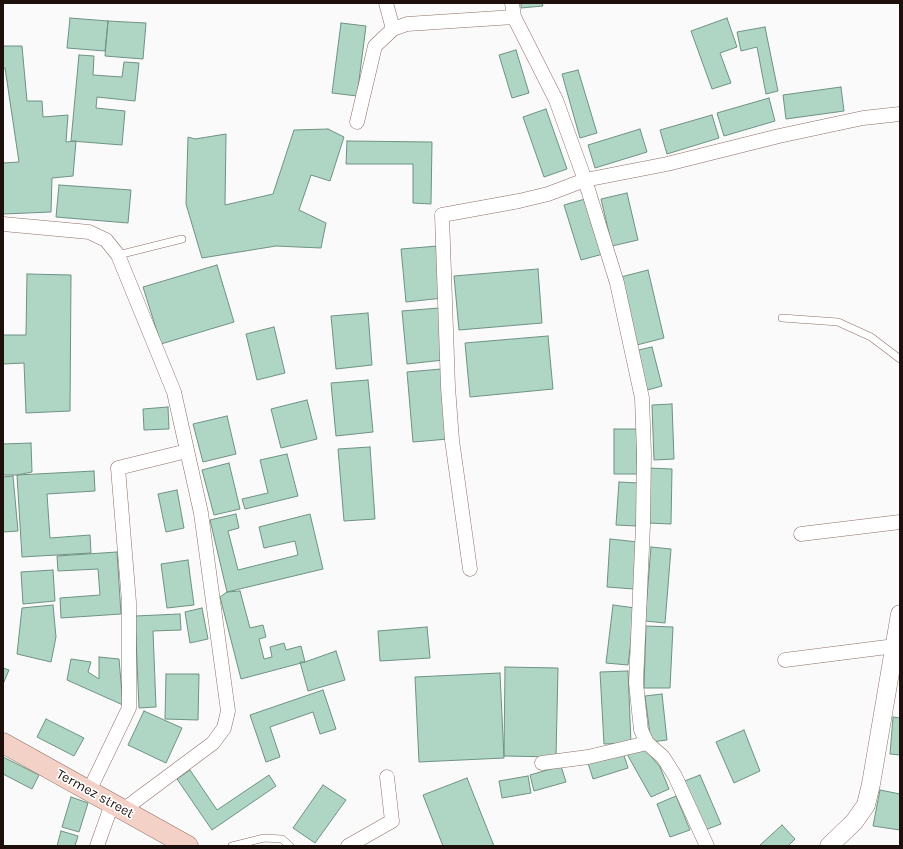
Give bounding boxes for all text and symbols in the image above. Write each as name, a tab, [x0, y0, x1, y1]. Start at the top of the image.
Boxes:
street label: Termez street	[53, 766, 137, 822]

